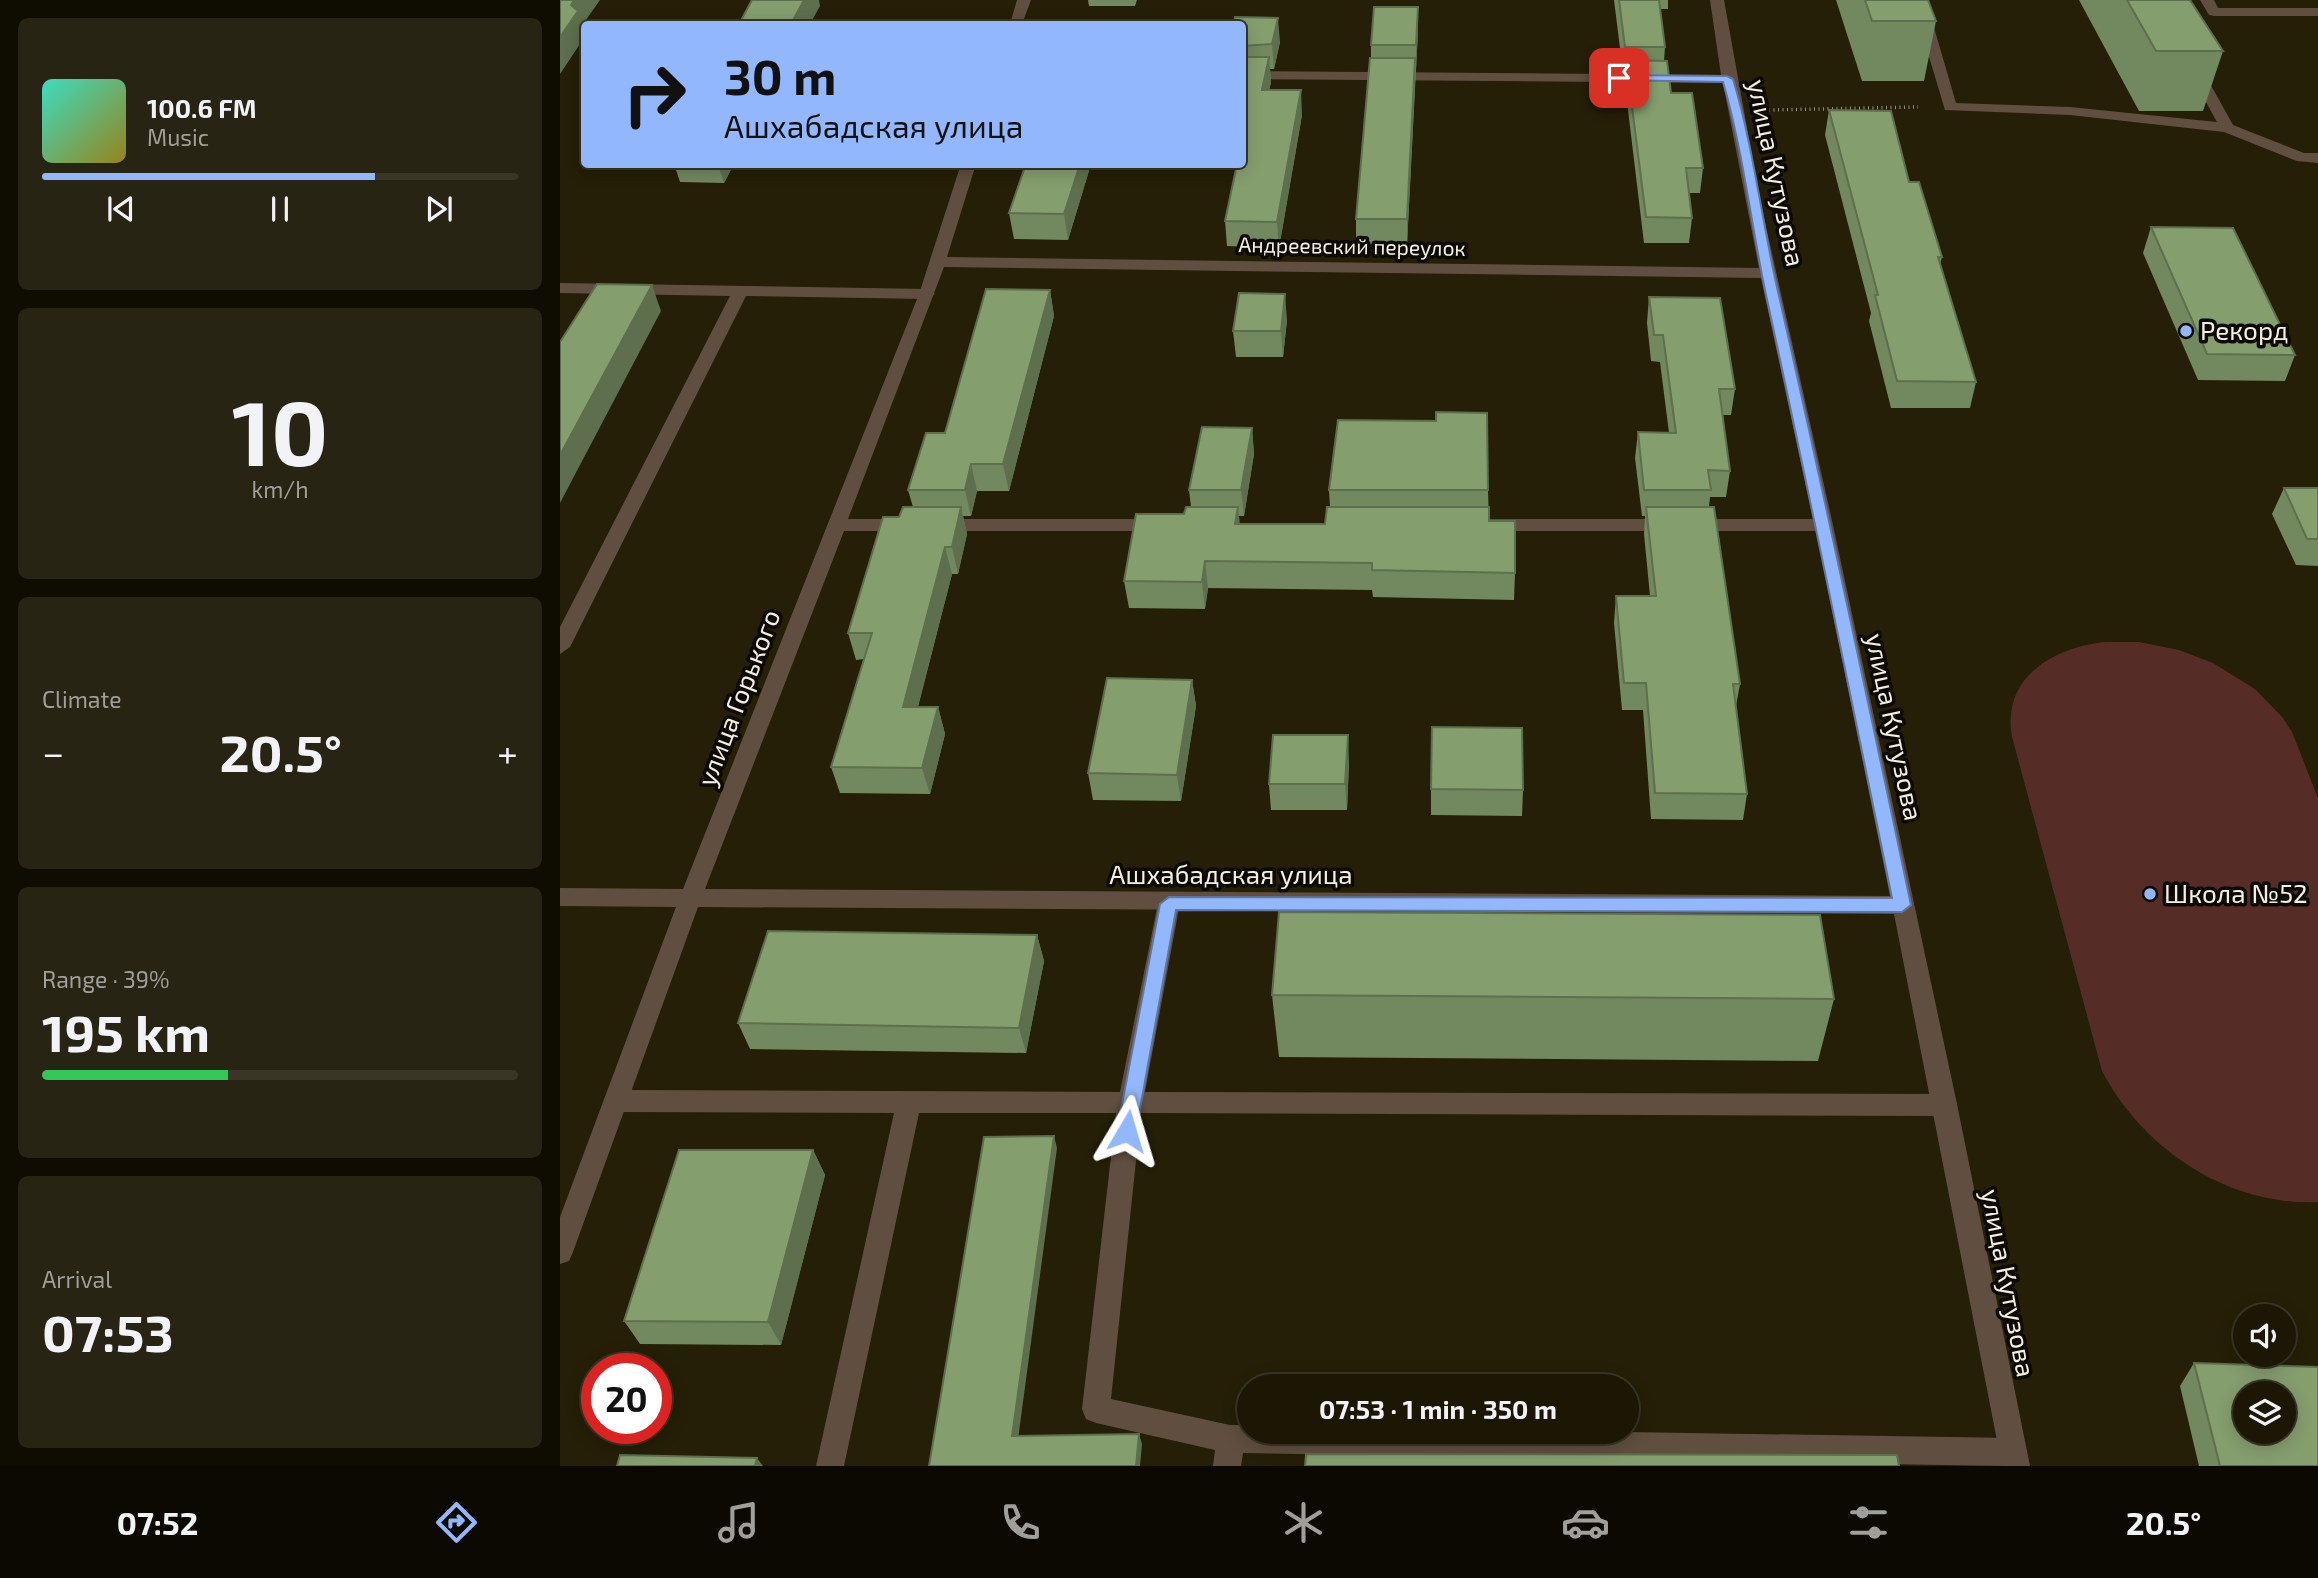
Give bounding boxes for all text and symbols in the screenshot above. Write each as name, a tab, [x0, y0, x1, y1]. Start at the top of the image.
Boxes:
text: 30 m	[724, 46, 836, 105]
pin	[1589, 48, 1649, 108]
icon: right	[609, 49, 700, 140]
icon: arrive	[1600, 59, 1638, 97]
street label: улица Кутузова	[1742, 76, 1812, 269]
text: 100.6 FM	[147, 92, 257, 123]
text: Ашхабадская улица	[724, 106, 1024, 144]
text: Music	[147, 123, 209, 151]
icon: previous	[102, 190, 140, 228]
icon: pause	[261, 190, 299, 228]
icon: next	[420, 190, 458, 228]
street label: Андреевский переулок	[1238, 231, 1466, 261]
place label: Рекорд	[2200, 314, 2288, 345]
marker: Рекорд	[2178, 323, 2194, 339]
text: 10	[232, 375, 328, 484]
text: km/h	[251, 475, 309, 503]
street label: улица Горького	[690, 605, 786, 790]
street label: улица Кутузова	[1860, 630, 1930, 823]
text: Climate	[42, 685, 122, 713]
text: 20.5°	[219, 720, 342, 782]
text: −	[42, 729, 64, 775]
text: +	[497, 729, 518, 775]
street label: Ашхабадская улица	[1109, 858, 1353, 890]
place label: Школа №52	[2164, 877, 2308, 908]
marker: Школа №52	[2142, 886, 2158, 902]
text: Range · 39%	[42, 965, 170, 993]
text: 195 km	[42, 1000, 210, 1062]
position arrow	[1090, 1094, 1164, 1168]
street label: улица Кутузова	[1975, 1186, 2043, 1379]
text: Arrival	[42, 1265, 112, 1293]
text: 07:53	[42, 1300, 174, 1362]
map controls	[2233, 1304, 2296, 1444]
button: sound	[2233, 1304, 2296, 1367]
speed limit sign: 20	[581, 1353, 672, 1444]
button: layers	[2233, 1381, 2296, 1444]
text: 07:53 · 1 min · 350 m	[1319, 1393, 1557, 1424]
icon: directions	[432, 1498, 481, 1547]
icon: music	[714, 1498, 763, 1547]
icon: phone	[996, 1498, 1045, 1547]
icon: climate	[1279, 1498, 1328, 1547]
icon: car	[1561, 1498, 1610, 1547]
icon: filters	[1844, 1498, 1893, 1547]
text: 07:52	[117, 1503, 198, 1541]
text: 20.5°	[2126, 1503, 2201, 1541]

